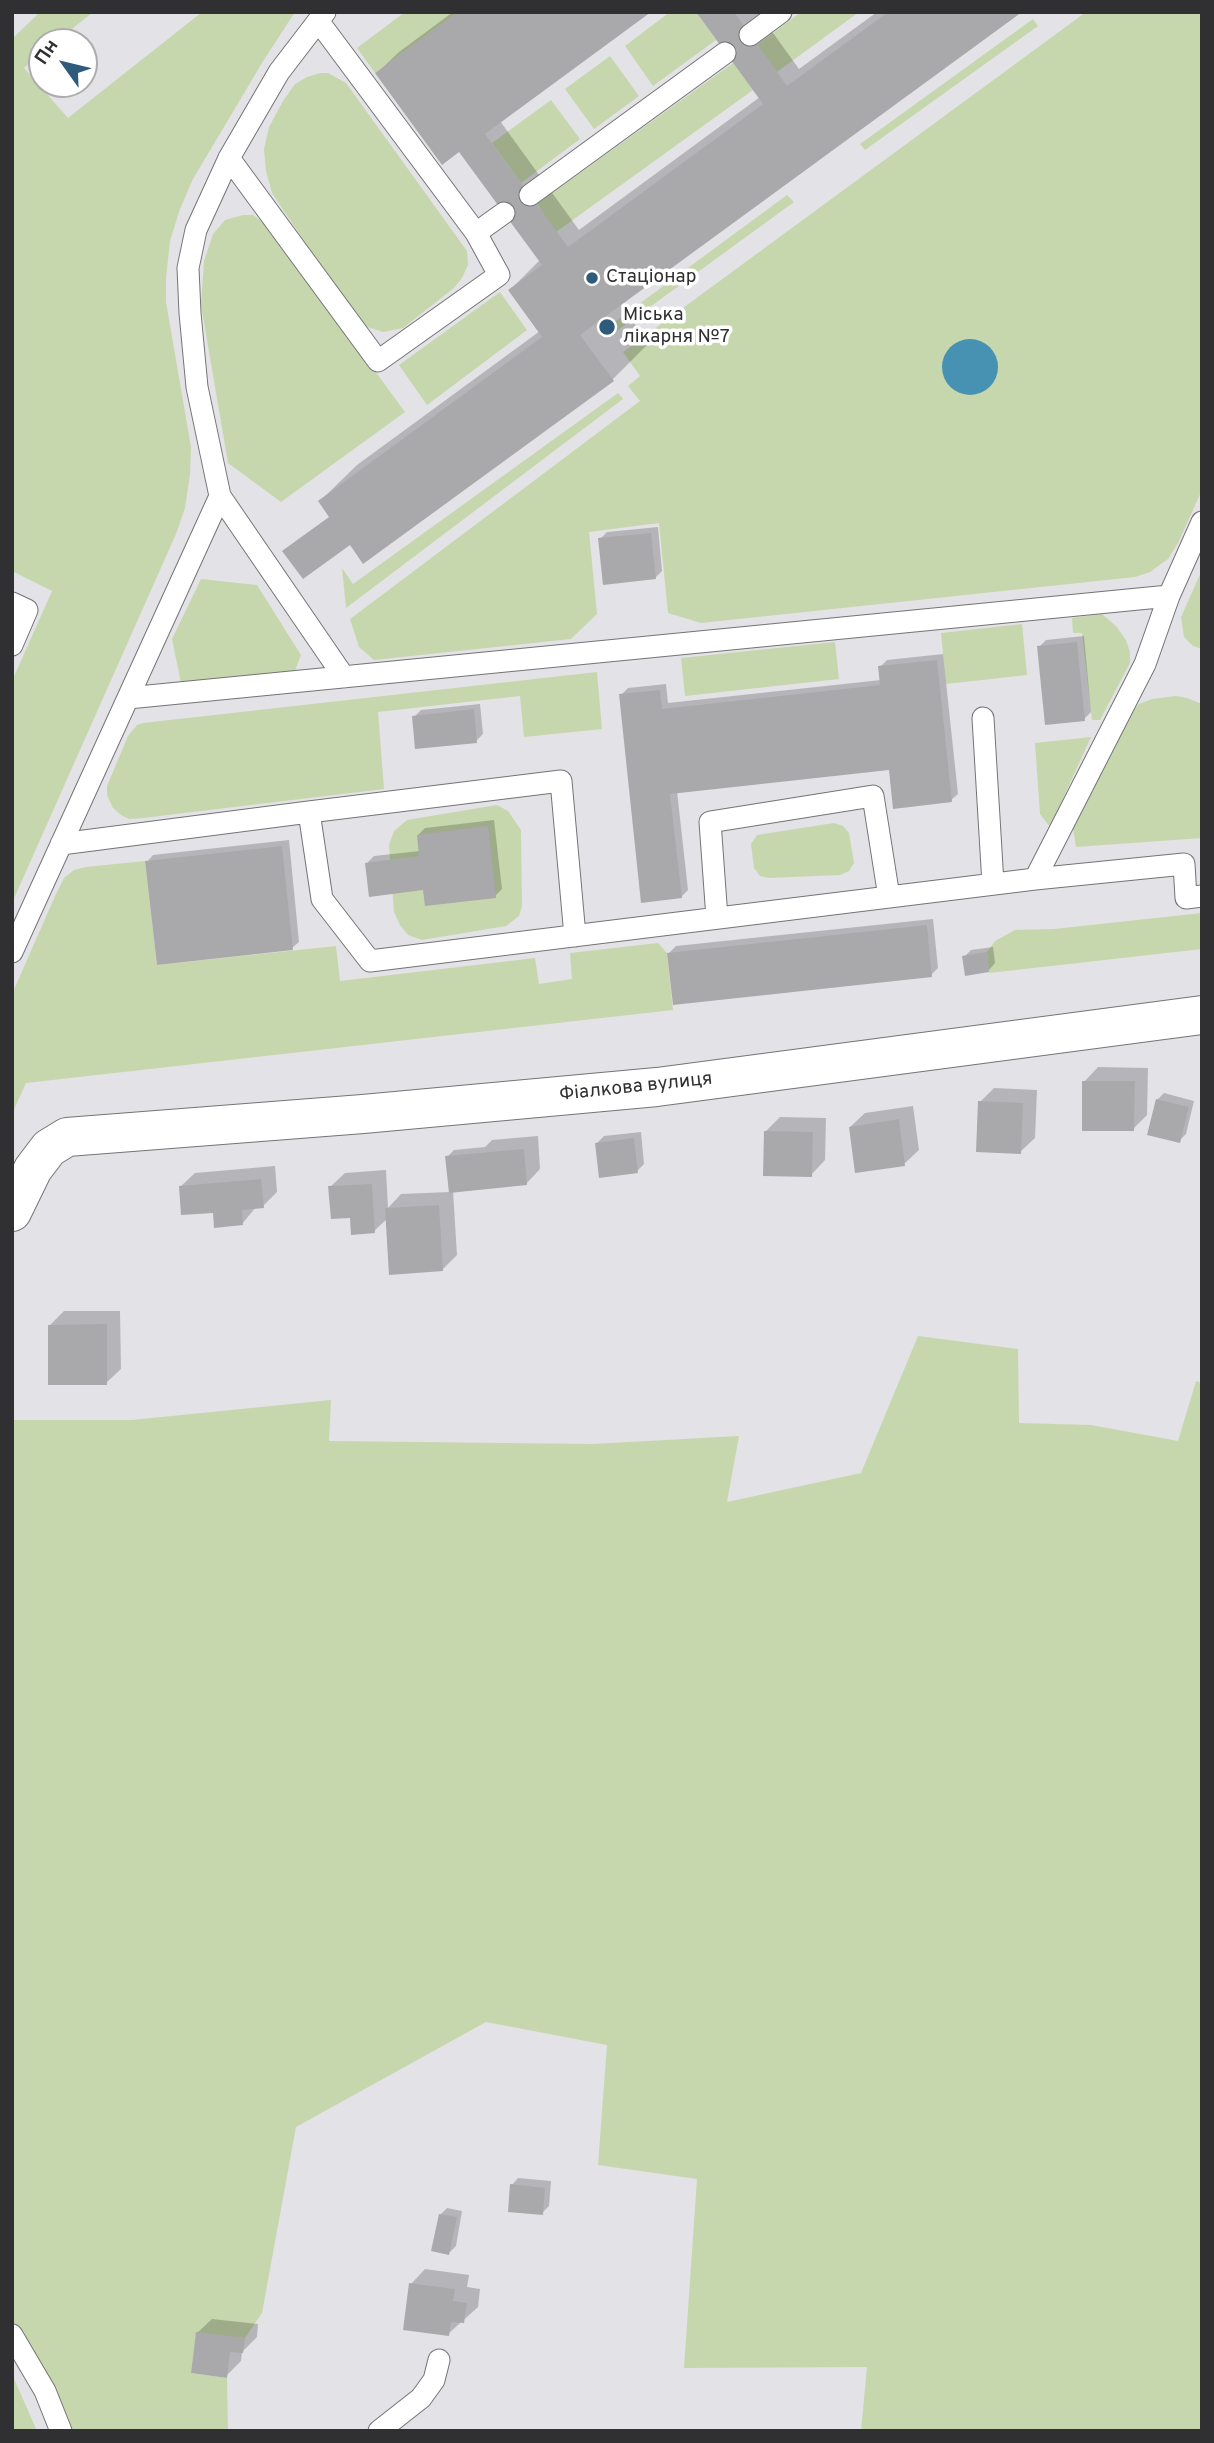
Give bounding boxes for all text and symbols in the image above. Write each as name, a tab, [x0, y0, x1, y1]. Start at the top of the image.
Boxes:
north arrow	[28, 28, 98, 98]
text: Пн	[30, 35, 64, 70]
place label: Стаціонар	[606, 267, 696, 289]
marker: Стаціонар	[584, 270, 600, 286]
place label: Міська лікарня №7	[623, 305, 730, 349]
marker: Міська лікарня №7	[597, 317, 617, 337]
street label: Фіалкова вулиця	[558, 1069, 714, 1107]

